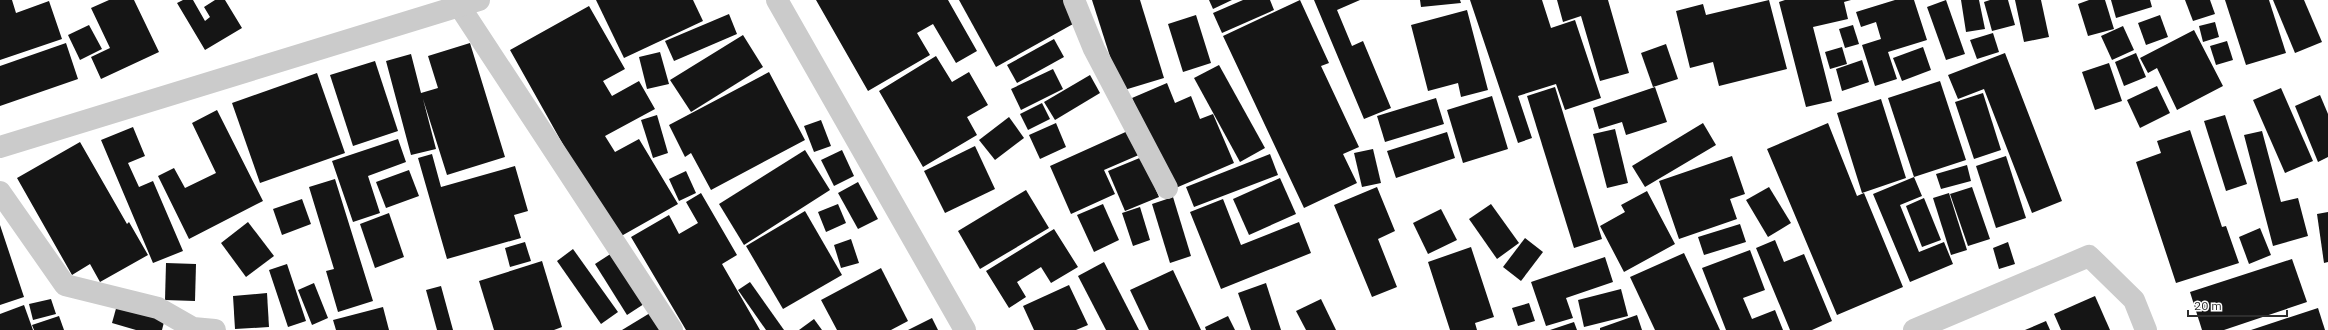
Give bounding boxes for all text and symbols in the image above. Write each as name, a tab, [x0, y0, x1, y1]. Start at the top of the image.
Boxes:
scale bar	[2188, 292, 2287, 318]
text: 20 m	[2194, 298, 2222, 313]

